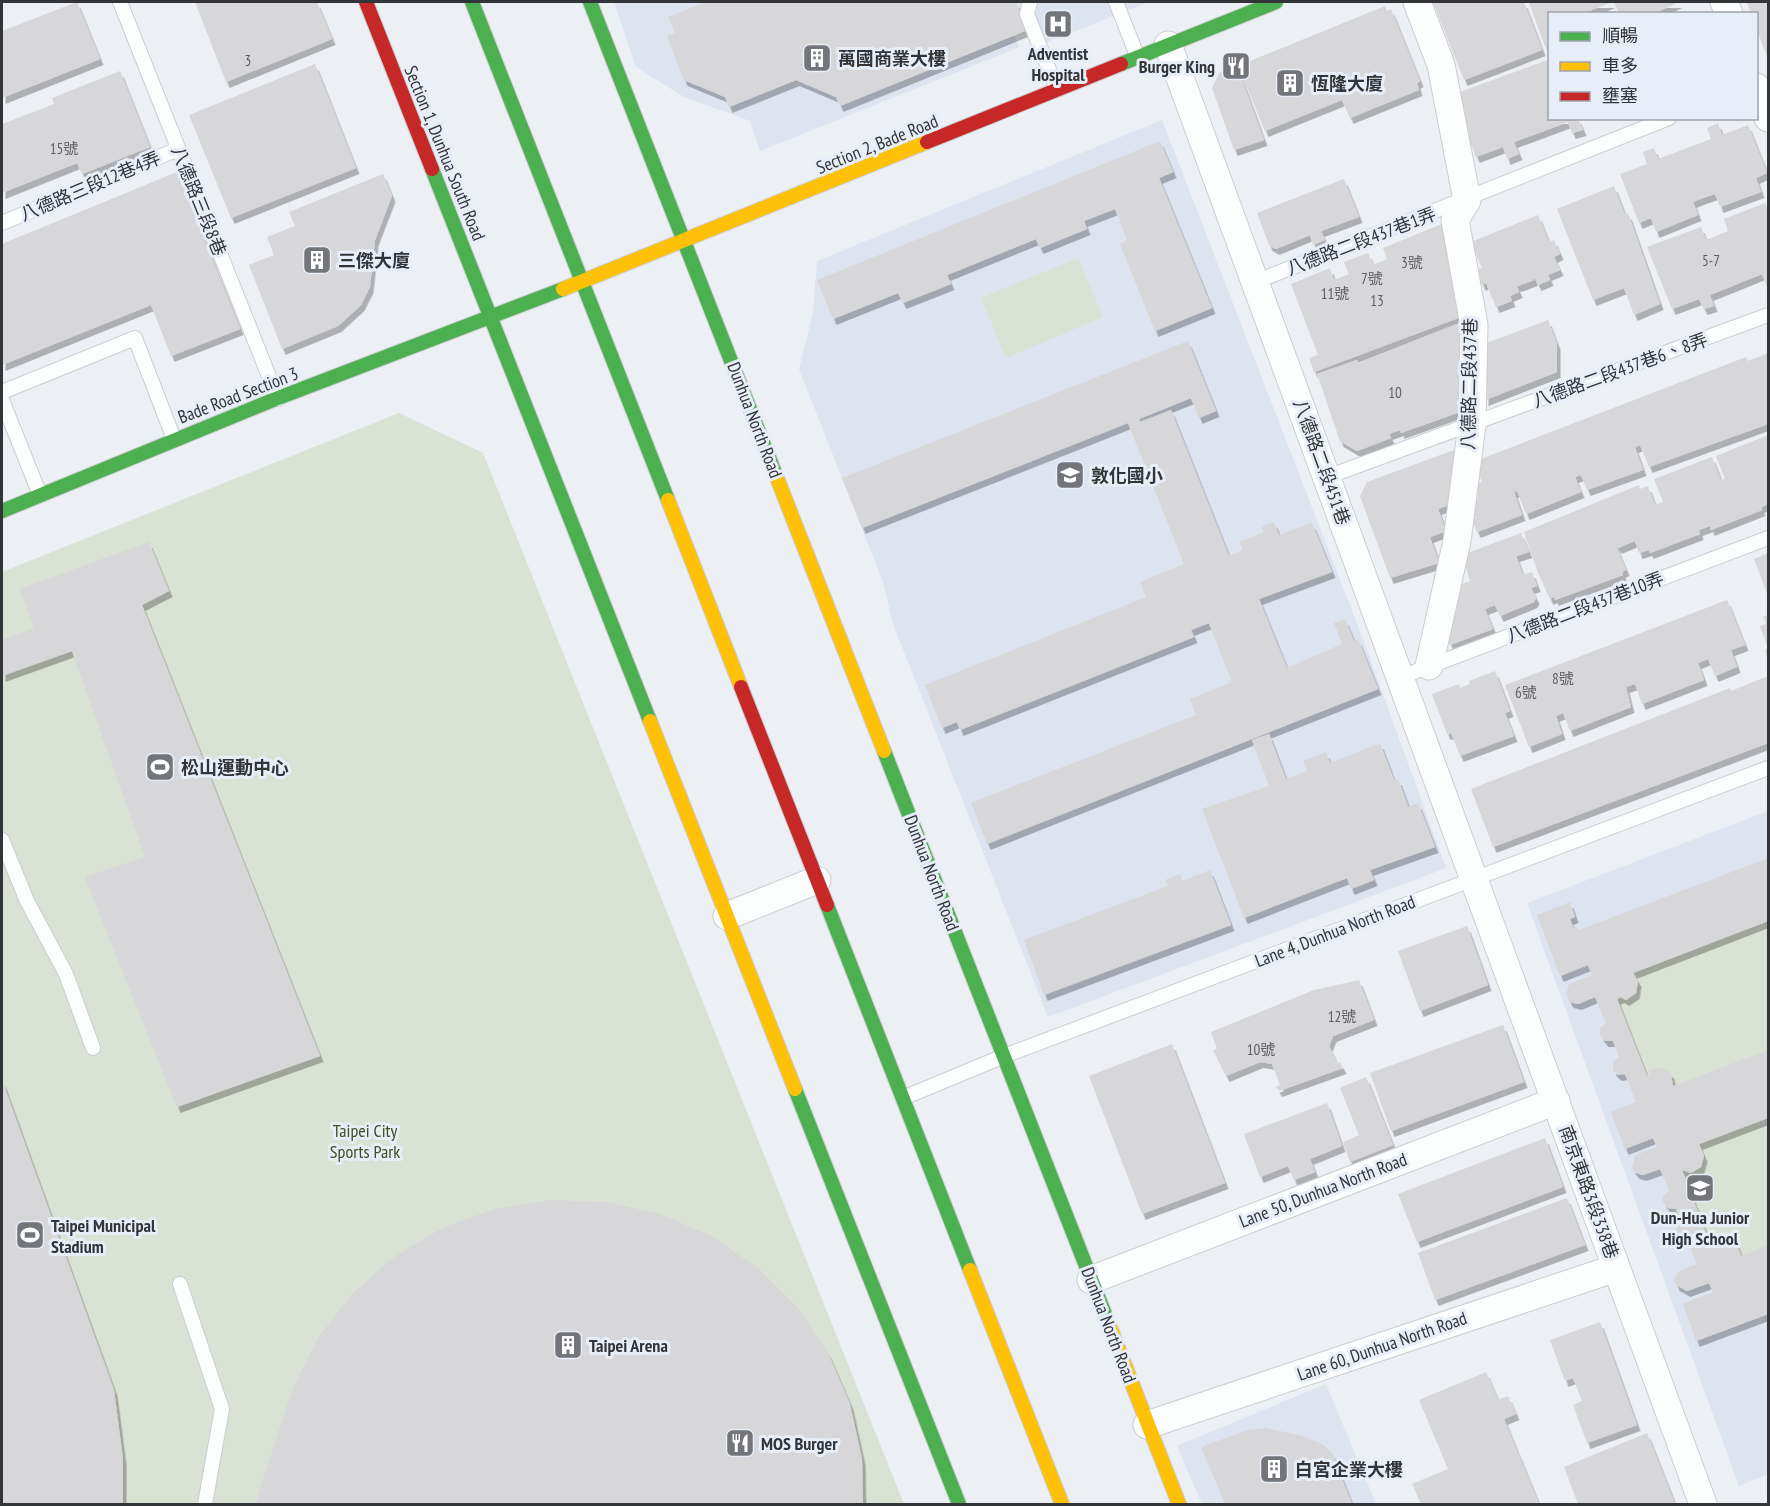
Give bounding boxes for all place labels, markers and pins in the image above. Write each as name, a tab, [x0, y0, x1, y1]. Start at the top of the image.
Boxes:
hospital icon: Adventist Hospital	[1042, 8, 1074, 40]
building icon: 萬國商業大樓	[801, 42, 833, 74]
place label: Adventist Hospital	[1027, 42, 1089, 86]
place label: 萬國商業大樓	[838, 47, 946, 70]
restaurant icon: Burger King	[1220, 50, 1252, 82]
place label: Burger King	[1139, 55, 1215, 78]
building icon: 恆隆大廈	[1274, 67, 1306, 99]
place label: 恆隆大廈	[1311, 72, 1383, 95]
building icon: 三傑大廈	[301, 244, 333, 276]
place label: 三傑大廈	[338, 249, 410, 272]
school or university icon: 敦化國小	[1054, 459, 1086, 491]
place label: 敦化國小	[1091, 464, 1163, 487]
sports icon: 松山運動中心	[144, 751, 176, 783]
place label: 松山運動中心	[181, 756, 289, 779]
school or university icon: Dun-Hua Junior High School	[1684, 1172, 1716, 1204]
place label: Dun-Hua Junior High School	[1651, 1206, 1750, 1250]
place label: Taipei Municipal Stadium	[51, 1214, 156, 1258]
sports icon: Taipei Municipal Stadium	[14, 1219, 46, 1251]
building icon: Taipei Arena	[552, 1329, 584, 1361]
place label: Taipei Arena	[589, 1334, 668, 1357]
restaurant icon: MOS Burger	[724, 1427, 756, 1459]
place label: MOS Burger	[761, 1432, 838, 1455]
building icon: 白宮企業大樓	[1258, 1453, 1290, 1485]
place label: 白宮企業大樓	[1295, 1458, 1403, 1481]

